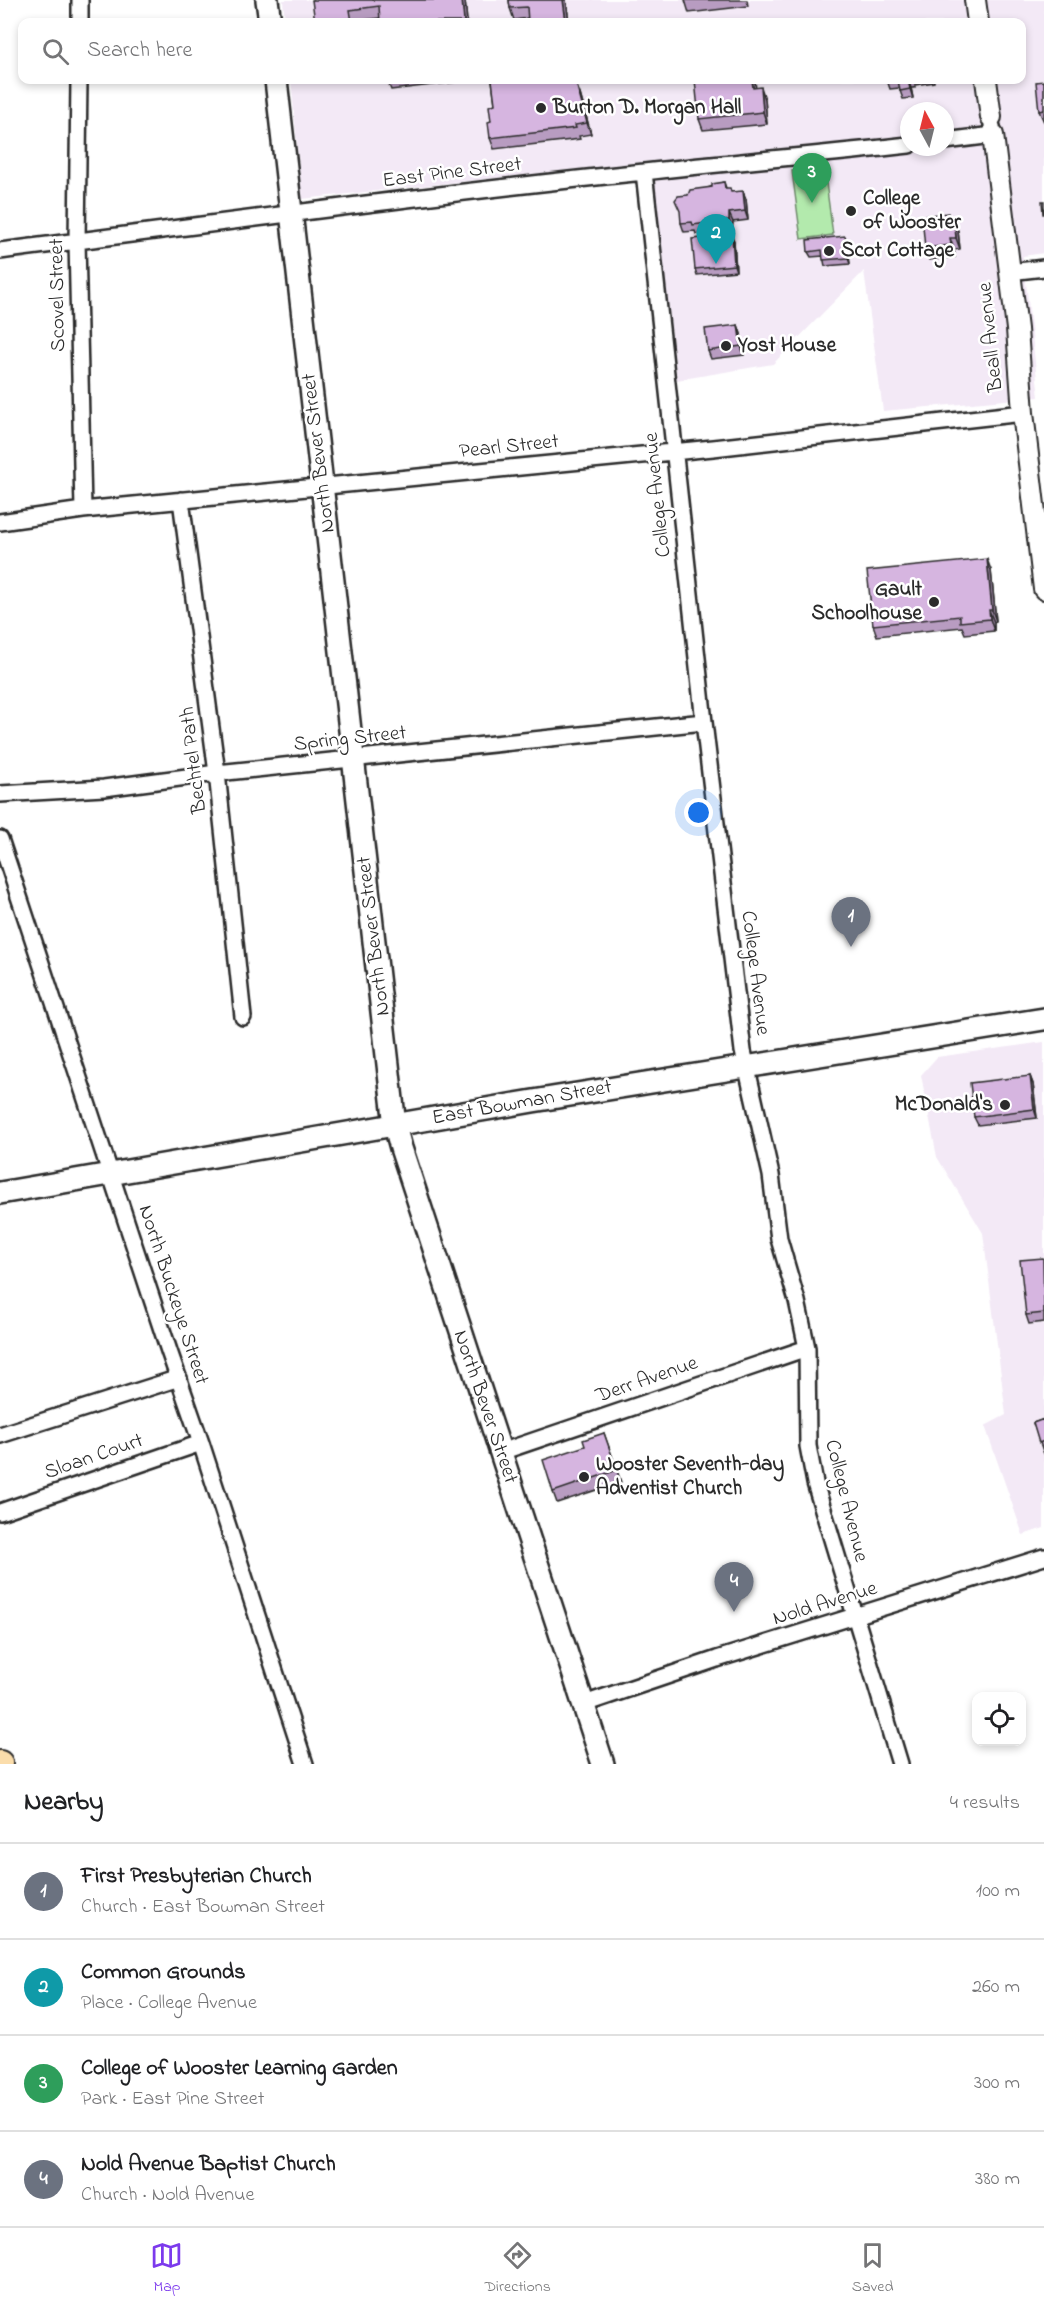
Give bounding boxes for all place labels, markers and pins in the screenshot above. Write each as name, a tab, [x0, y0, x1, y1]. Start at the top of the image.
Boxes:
place label: Burton D. Morgan Hall	[552, 93, 742, 125]
marker: Burton D. Morgan Hall	[534, 101, 548, 115]
pin: 3	[792, 154, 832, 203]
place label: College of Wooster	[863, 184, 961, 238]
marker: College of Wooster	[844, 204, 858, 218]
pin: 2	[696, 214, 736, 264]
place label: Scot Cottage	[841, 236, 954, 268]
marker: Scot Cottage	[822, 244, 836, 258]
place label: Yost House	[737, 331, 837, 361]
marker: Yost House	[719, 339, 733, 353]
place label: Gault Schoolhouse	[812, 575, 923, 629]
marker: Gault Schoolhouse	[927, 595, 941, 609]
pin: 1	[832, 898, 870, 947]
place label: McDonald's	[895, 1090, 993, 1120]
marker: McDonald's	[998, 1098, 1012, 1112]
place label: Wooster Seventh-day Adventist Church	[596, 1450, 784, 1504]
marker: Wooster Seventh-day Adventist Church	[577, 1470, 591, 1484]
pin: 4	[714, 1562, 754, 1612]

